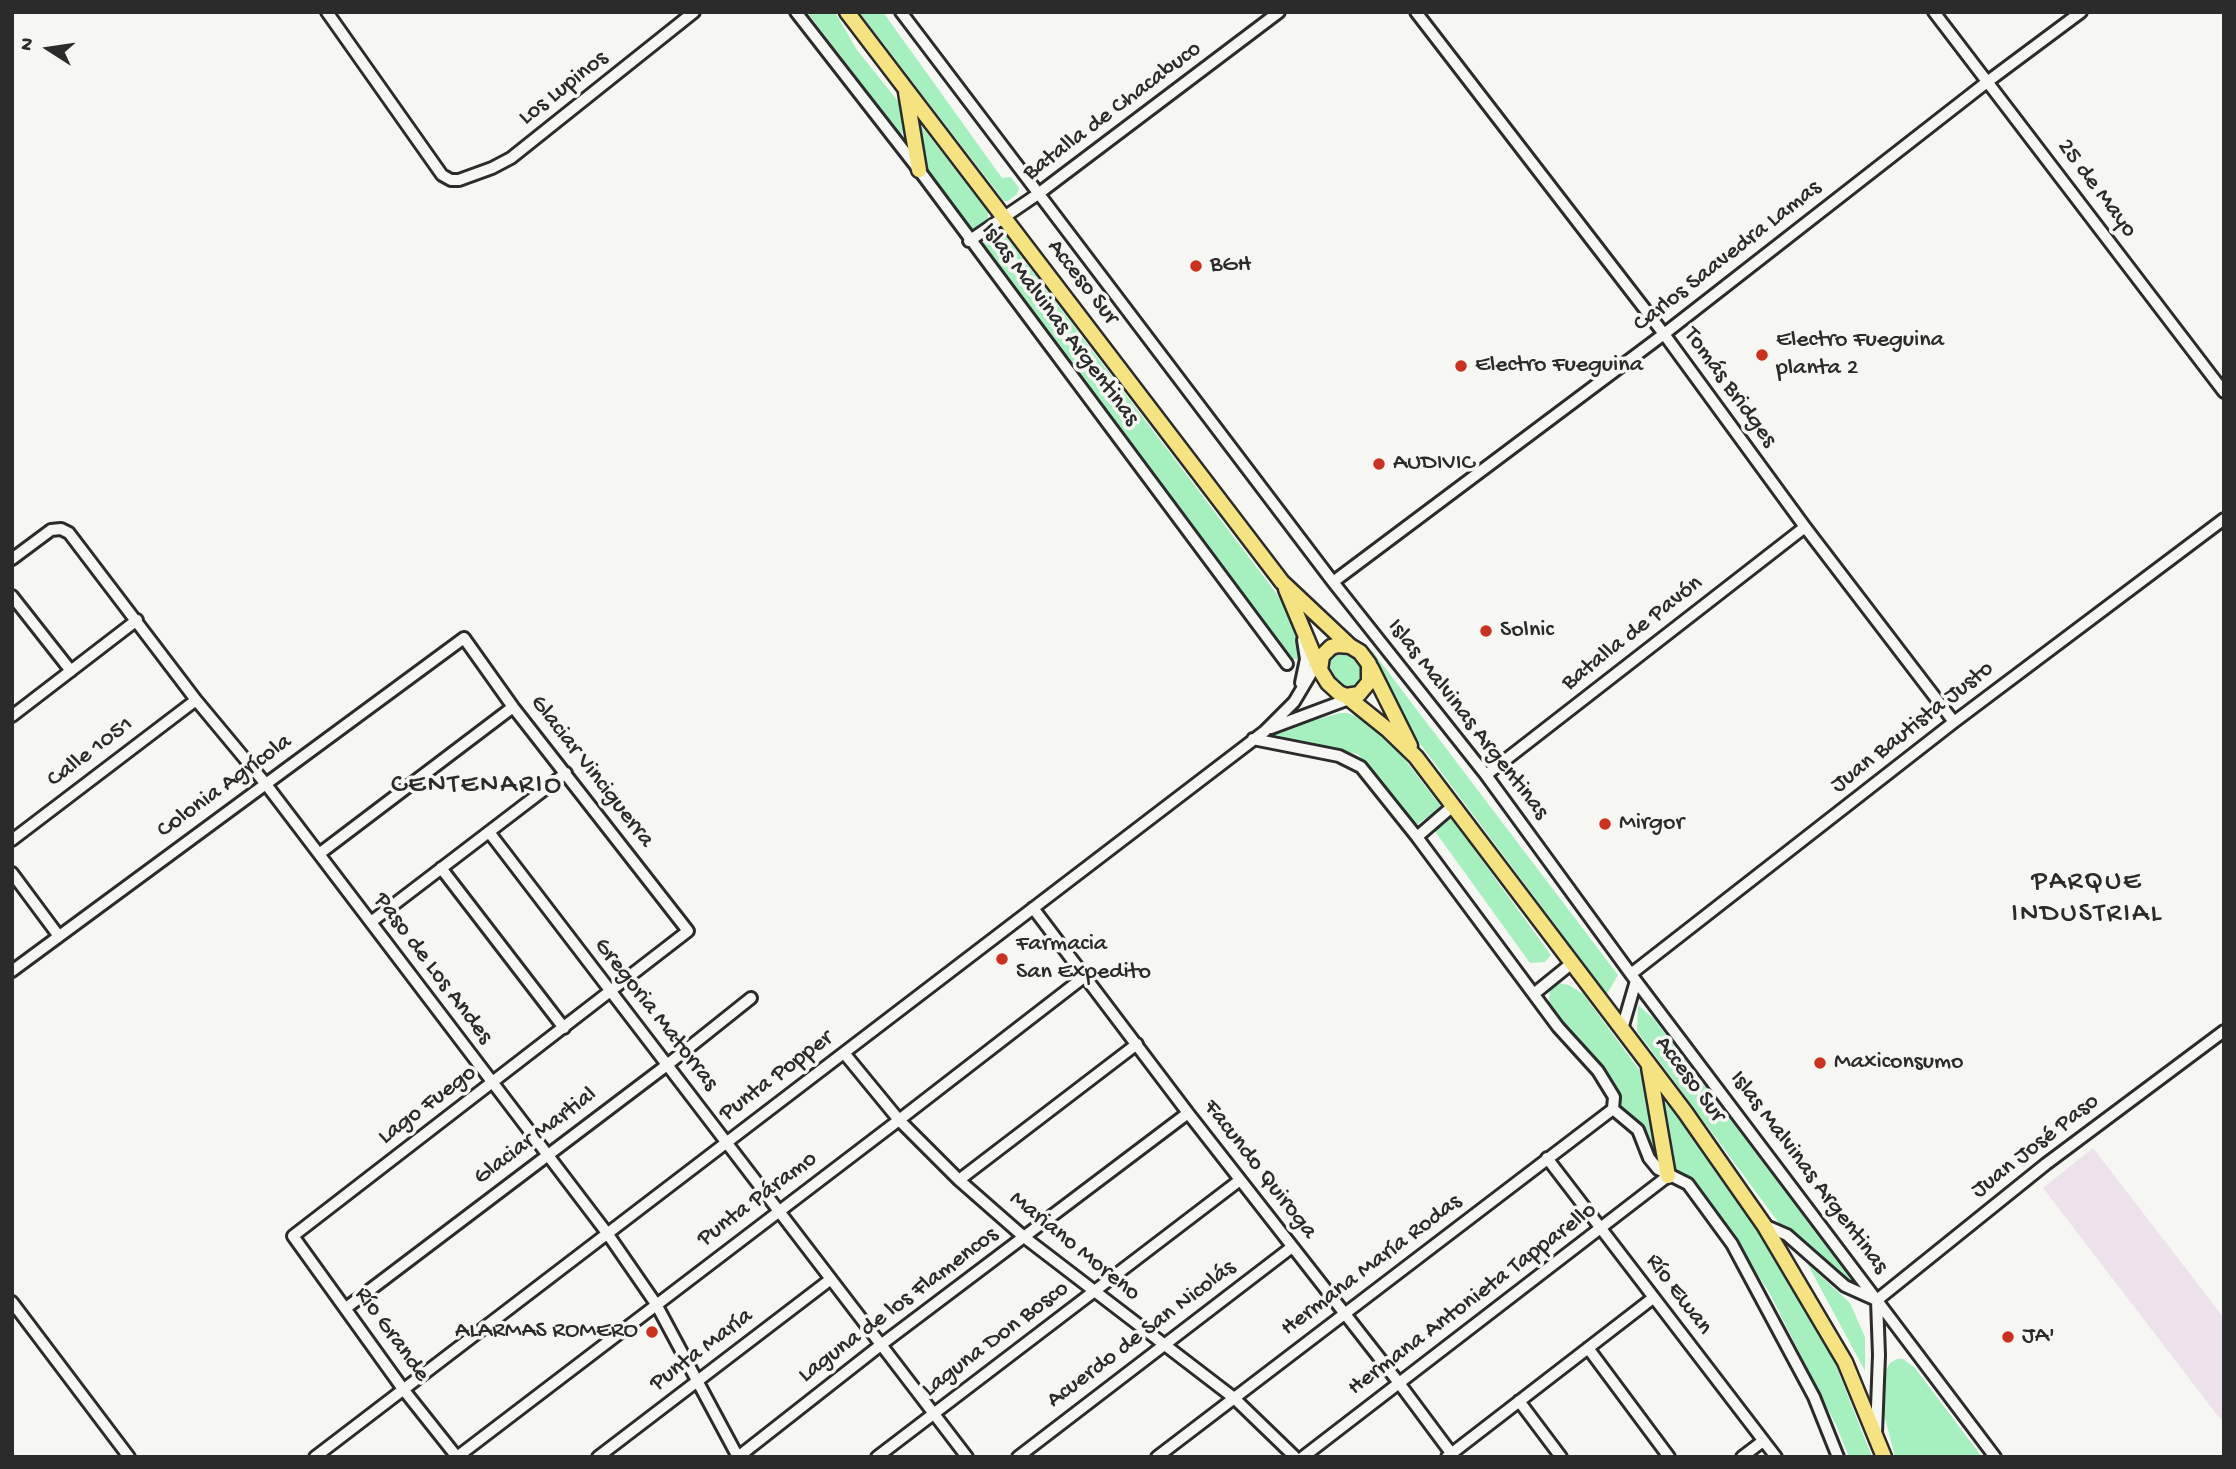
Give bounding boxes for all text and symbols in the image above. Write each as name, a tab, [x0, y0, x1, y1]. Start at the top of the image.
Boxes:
north arrow	[14, 14, 84, 84]
text: N	[15, 36, 41, 53]
street label: Batalla de Chacabuco	[1018, 36, 1208, 188]
street label: Los Lupinos	[514, 45, 614, 133]
street label: 25 de Mayo	[2049, 134, 2143, 244]
street label: Carlos Saavedra Lamas	[1628, 175, 1828, 339]
street label: Islas Malvinas Argentinas	[973, 218, 1145, 432]
street label: Acceso Sur	[1040, 234, 1124, 332]
place label: BGH	[1210, 252, 1251, 280]
marker: BGH	[1188, 258, 1204, 274]
street label: Tomás Bridges	[1676, 322, 1782, 454]
place label: Electro Fueguina planta 2	[1776, 327, 1944, 383]
marker: Electro Fueguina planta 2	[1754, 347, 1770, 363]
place label: Electro Fueguina	[1475, 352, 1643, 380]
marker: Electro Fueguina	[1453, 358, 1469, 374]
place label: AUDIVIC	[1393, 450, 1475, 478]
marker: AUDIVIC	[1371, 456, 1387, 472]
street label: Batalla de Pavón	[1557, 570, 1709, 698]
street label: Islas Malvinas Argentinas	[1380, 614, 1554, 826]
place label: Solnic	[1500, 617, 1554, 645]
marker: Solnic	[1478, 623, 1494, 639]
street label: Juan Bautista Justo	[1826, 655, 2000, 801]
street label: Glaciar Vinciguerra	[523, 690, 659, 854]
street label: Calle 1051	[42, 711, 140, 795]
street label: Colonia Agrícola	[152, 728, 298, 846]
district label: CENTENARIO	[392, 770, 562, 804]
place label: Mirgor	[1619, 810, 1684, 838]
marker: Mirgor	[1597, 816, 1613, 832]
district label: PARQUE INDUSTRIAL	[2013, 867, 2161, 933]
street label: Paso de Los Andes	[366, 888, 498, 1050]
place label: Farmacia San Expedito	[1016, 931, 1151, 987]
street label: Gregoria Matorras	[586, 933, 724, 1097]
marker: Farmacia San Expedito	[994, 951, 1010, 967]
street label: Punta Popper	[714, 1025, 840, 1129]
street label: Acceso Sur	[1647, 1031, 1731, 1129]
place label: Maxiconsumo	[1834, 1049, 1963, 1077]
marker: Maxiconsumo	[1812, 1055, 1828, 1071]
street label: Lago Fuego	[373, 1060, 483, 1152]
street label: Islas Malvinas Argentinas	[1722, 1066, 1894, 1280]
street label: Glaciar Martial	[469, 1081, 603, 1193]
street label: Juan José Paso	[1966, 1088, 2106, 1206]
street label: Facundo Quiroga	[1196, 1094, 1322, 1246]
street label: Punta Páramo	[692, 1146, 824, 1254]
street label: Mariano Moreno	[1003, 1185, 1145, 1309]
street label: Hermana María Rodas	[1276, 1189, 1468, 1343]
street label: Hermana Antonieta Tapparello	[1343, 1197, 1603, 1403]
street label: Laguna de los Flamencos	[793, 1221, 1005, 1391]
street label: Río Ewan	[1638, 1249, 1718, 1341]
street label: Acuerdo de San Nicolás	[1042, 1255, 1242, 1415]
street label: Laguna Don Bosco	[917, 1275, 1075, 1405]
street label: Río Grande	[347, 1282, 435, 1388]
street label: Punta María	[645, 1303, 759, 1399]
place label: ALARMAS ROMERO	[455, 1318, 638, 1346]
place label: JA'	[2022, 1323, 2055, 1351]
marker: ALARMAS ROMERO	[644, 1324, 660, 1340]
marker: JA'	[2000, 1329, 2016, 1345]

